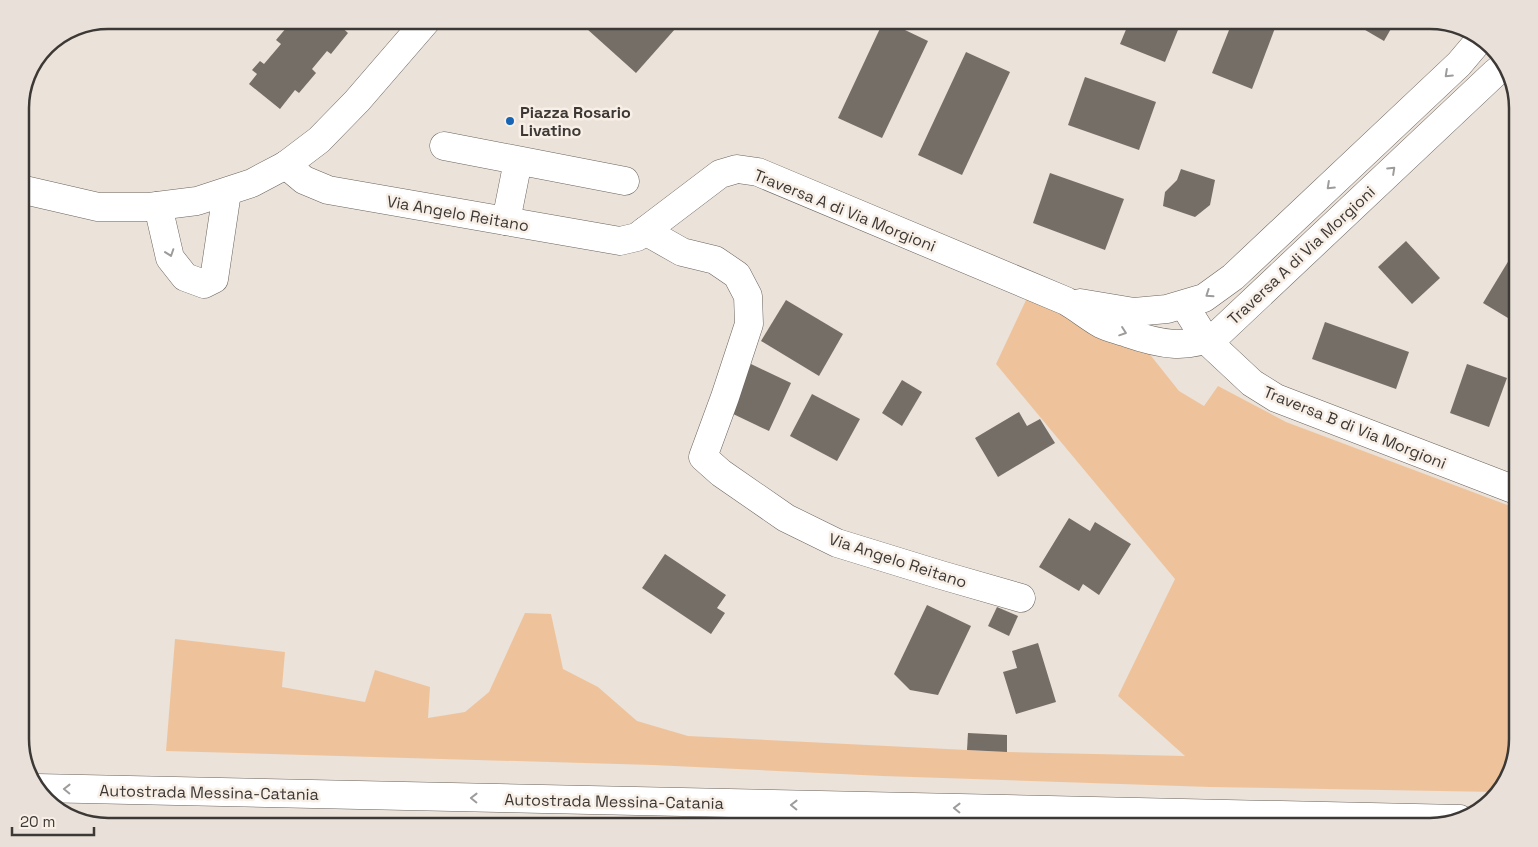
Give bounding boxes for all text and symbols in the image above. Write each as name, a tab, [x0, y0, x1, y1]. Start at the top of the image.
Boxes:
one-way arrow	[1445, 68, 1454, 77]
place label: Piazza Rosario Livatino	[520, 102, 631, 141]
marker: Piazza Rosario Livatino	[504, 115, 516, 127]
street label: Traversa A di Via Morgioni	[751, 164, 939, 257]
one-way arrow	[1386, 167, 1395, 176]
one-way arrow	[1326, 180, 1335, 189]
street label: Traversa A di Via Morgioni	[1223, 181, 1380, 329]
street label: Via Angelo Reitano	[385, 191, 531, 236]
one-way arrow	[164, 248, 174, 257]
one-way arrow	[1205, 288, 1215, 297]
one-way arrow	[1119, 326, 1127, 336]
street label: Traversa B di Via Morgioni	[1260, 381, 1449, 474]
street label: Via Angelo Reitano	[826, 528, 970, 593]
street label: Autostrada Messina-Catania	[99, 780, 319, 805]
one-way arrow	[63, 784, 70, 794]
street label: Autostrada Messina-Catania	[504, 789, 724, 814]
one-way arrow	[470, 792, 478, 803]
one-way arrow	[790, 799, 798, 810]
one-way arrow	[953, 803, 960, 813]
scale bar	[12, 804, 95, 836]
text: 20 m	[20, 812, 55, 831]

